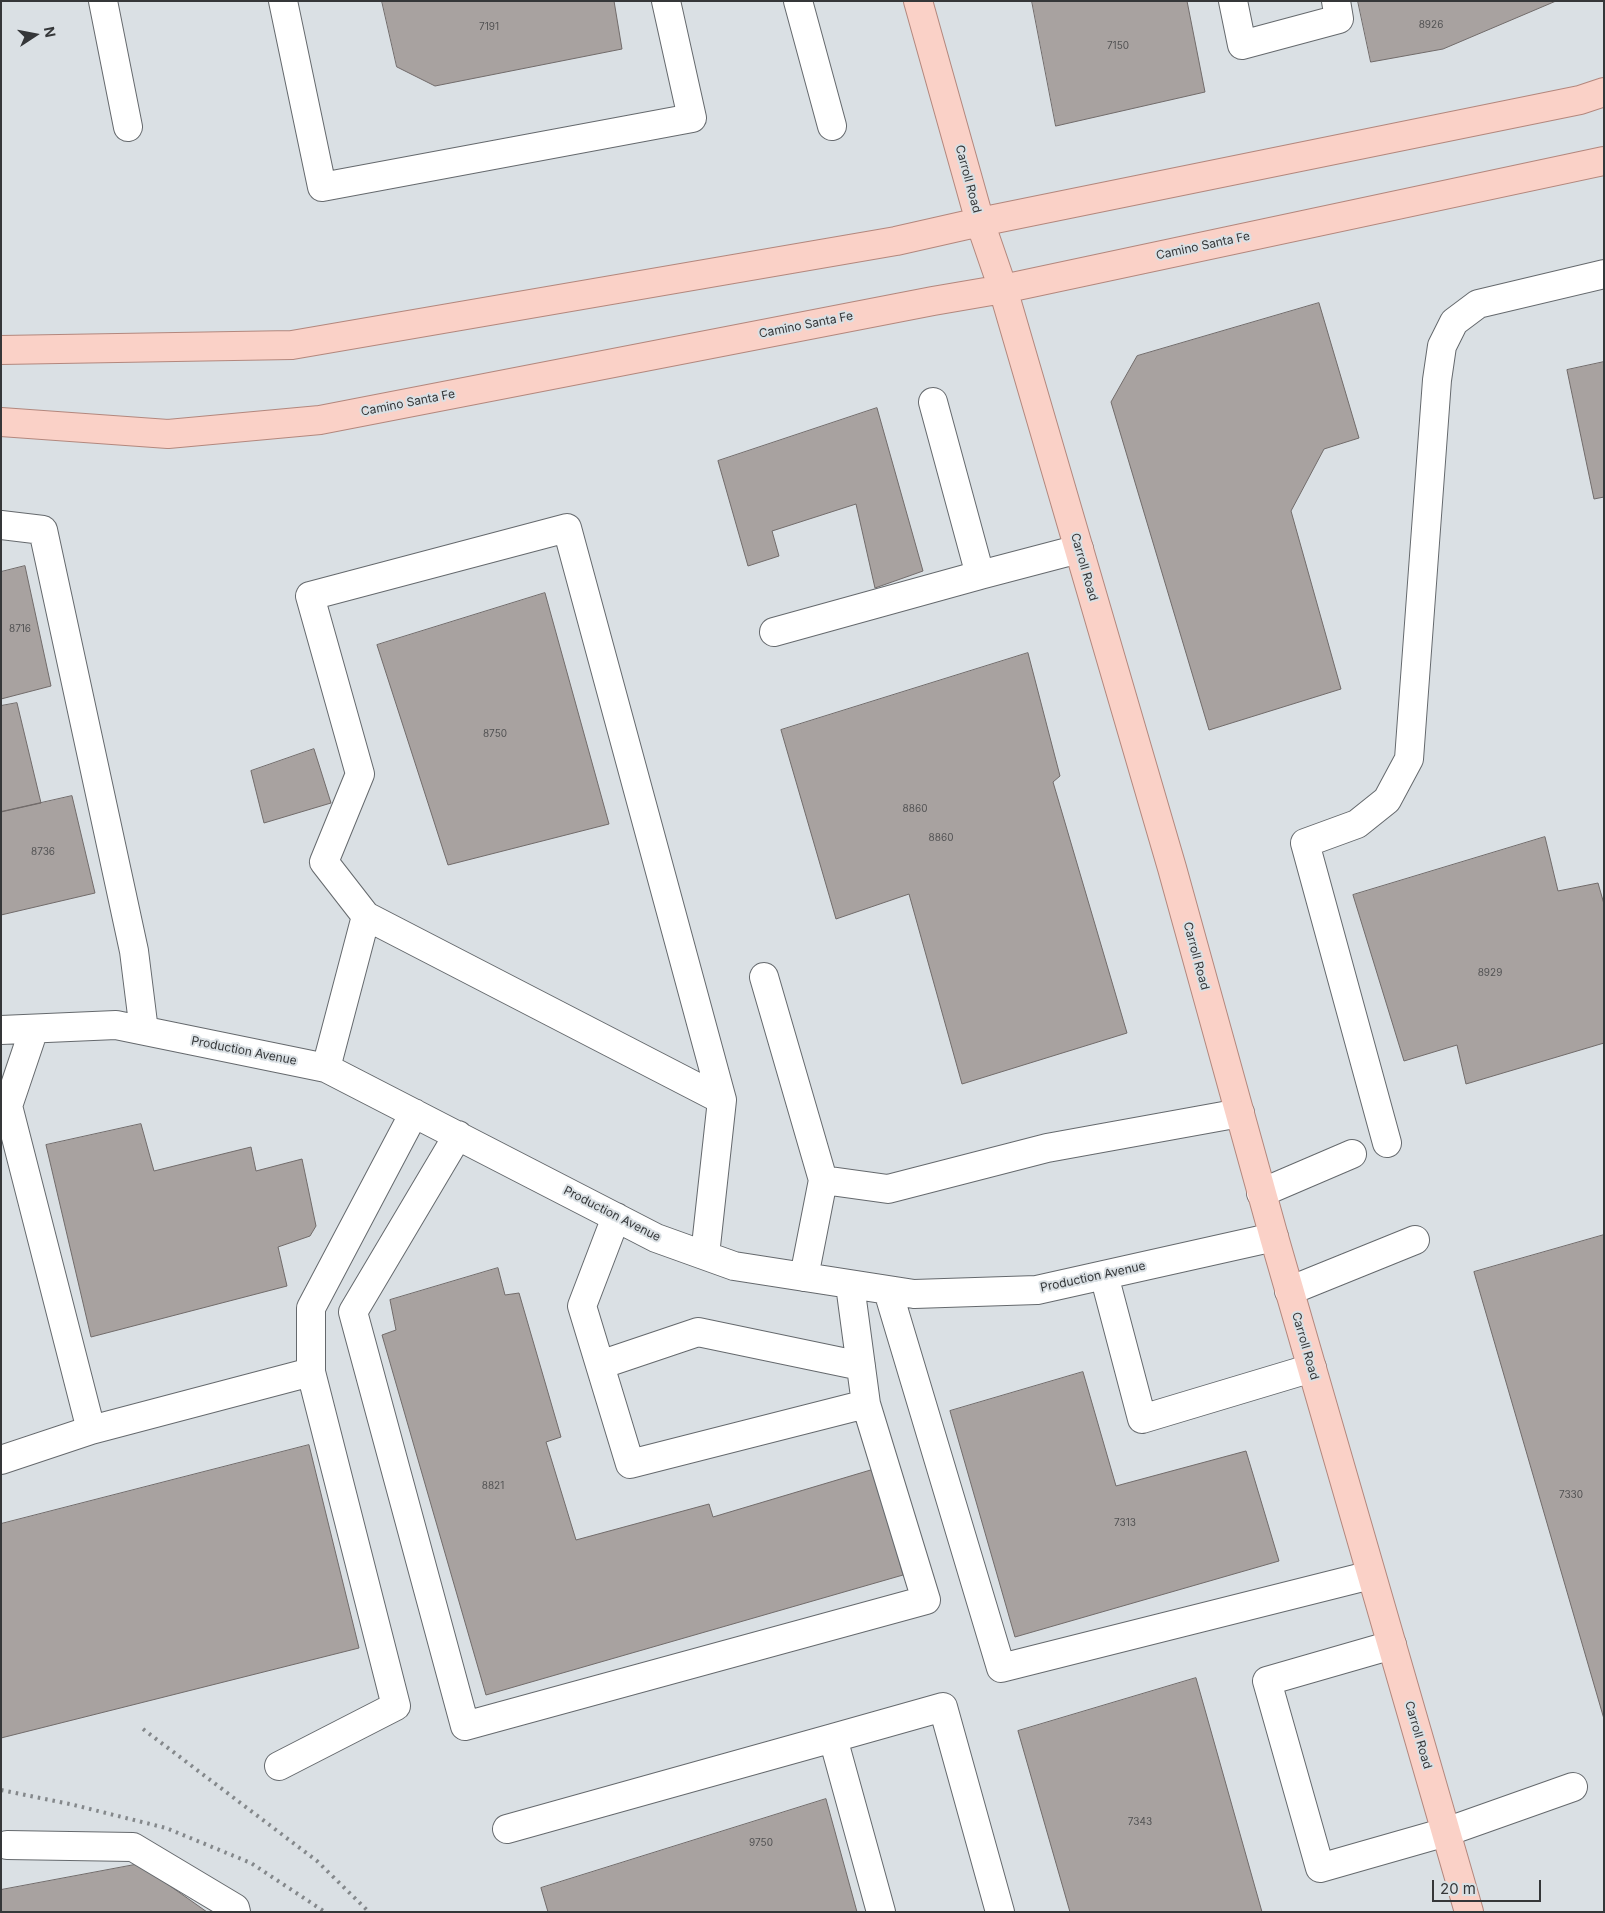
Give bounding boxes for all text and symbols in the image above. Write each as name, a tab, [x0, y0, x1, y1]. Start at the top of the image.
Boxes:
north arrow	[10, 10, 60, 60]
house number: 8926	[1419, 19, 1443, 31]
house number: 7191	[479, 21, 499, 33]
text: N	[41, 25, 60, 39]
house number: 7150	[1107, 40, 1129, 52]
street label: Carroll Road	[952, 143, 984, 215]
street label: Camino Santa Fe	[1155, 229, 1251, 263]
street label: Camino Santa Fe	[758, 309, 854, 341]
street label: Camino Santa Fe	[360, 387, 456, 419]
street label: Carroll Road	[1067, 531, 1101, 603]
house number: 8716	[9, 623, 31, 635]
house number: 8750	[483, 728, 507, 740]
house number: 8860	[903, 803, 927, 815]
house number: 8860	[929, 832, 953, 844]
house number: 8736	[31, 846, 55, 858]
street label: Carroll Road	[1180, 920, 1212, 992]
house number: 8929	[1478, 967, 1502, 979]
street label: Production Avenue	[190, 1034, 298, 1068]
street label: Production Avenue	[561, 1183, 663, 1245]
street label: Production Avenue	[1039, 1259, 1147, 1295]
street label: Carroll Road	[1288, 1310, 1322, 1382]
house number: 8821	[482, 1480, 504, 1492]
house number: 7330	[1559, 1489, 1583, 1501]
house number: 7313	[1114, 1517, 1136, 1529]
street label: Carroll Road	[1401, 1699, 1435, 1771]
house number: 7343	[1128, 1816, 1152, 1828]
house number: 9750	[749, 1837, 773, 1849]
scale bar	[1435, 1870, 1544, 1902]
text: 20 m	[1440, 1879, 1476, 1898]

